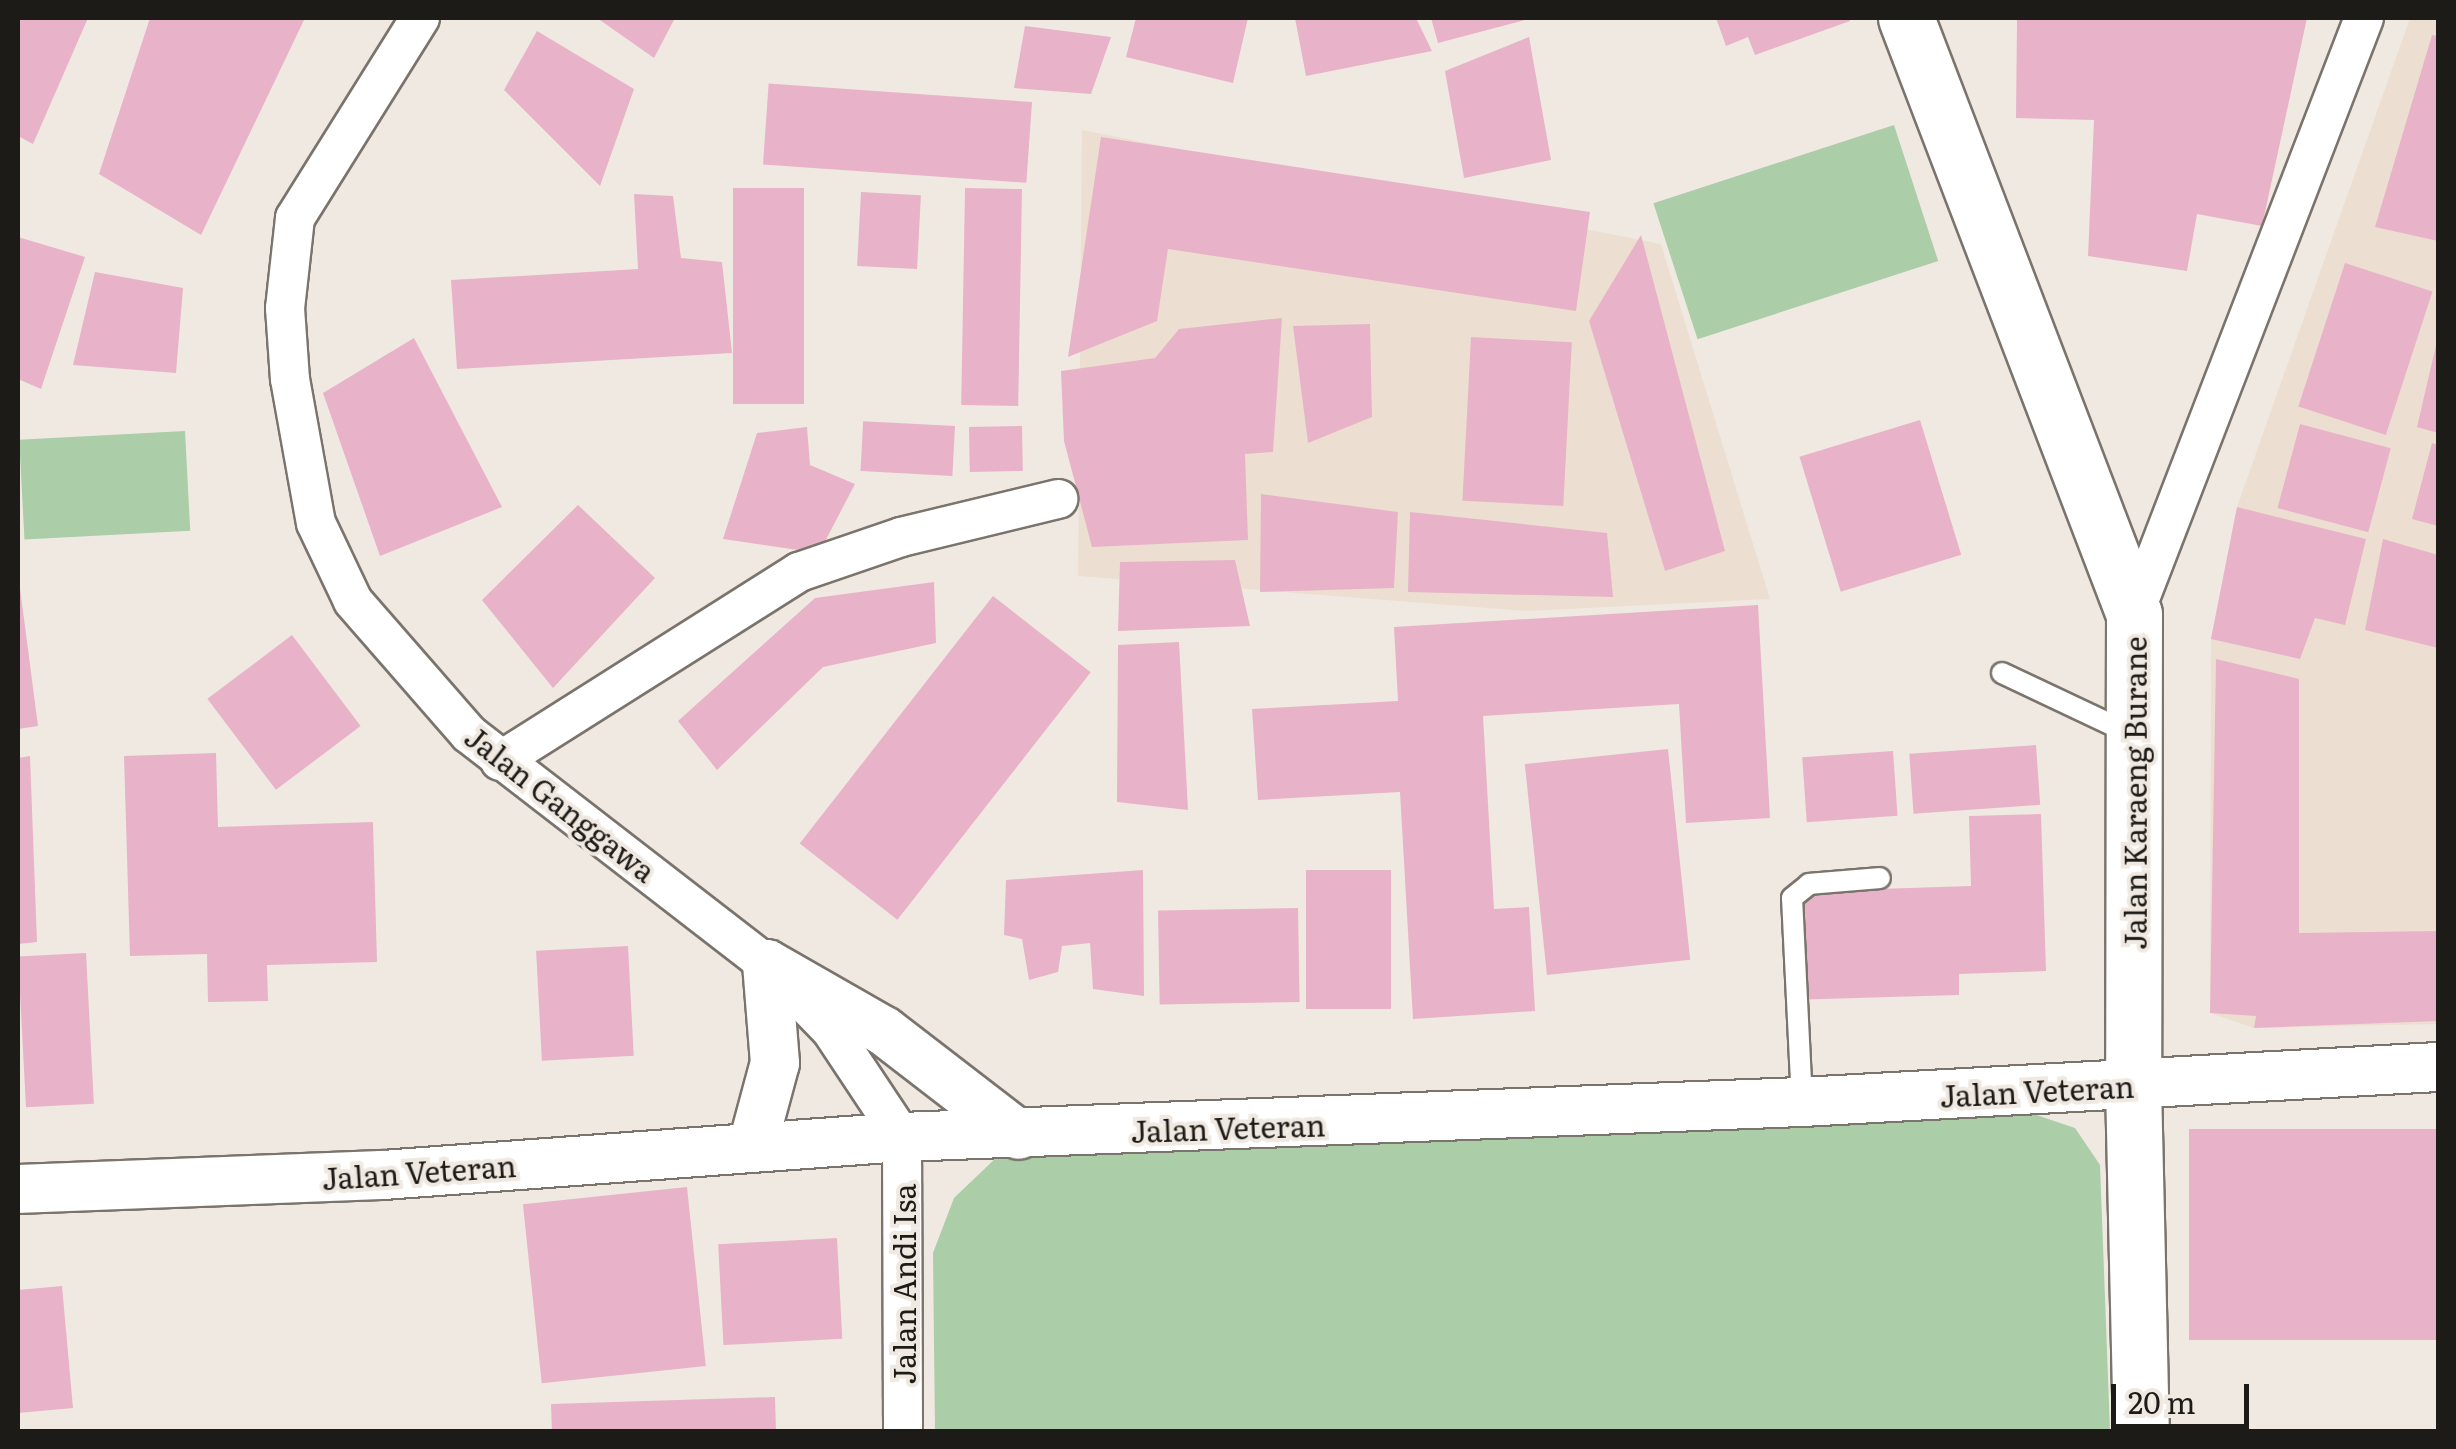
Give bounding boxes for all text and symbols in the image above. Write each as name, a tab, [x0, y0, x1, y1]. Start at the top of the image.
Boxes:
street label: Jalan Karaeng Burane	[2116, 636, 2152, 950]
street label: Jalan Ganggawa	[459, 718, 663, 888]
street label: Jalan Veteran	[1939, 1067, 2135, 1113]
street label: Jalan Veteran	[1130, 1106, 1326, 1148]
street label: Jalan Veteran	[321, 1146, 517, 1196]
street label: Jalan Andi Isa	[885, 1184, 921, 1384]
scale bar	[2116, 1364, 2254, 1426]
text: 20 m	[2128, 1379, 2196, 1423]

